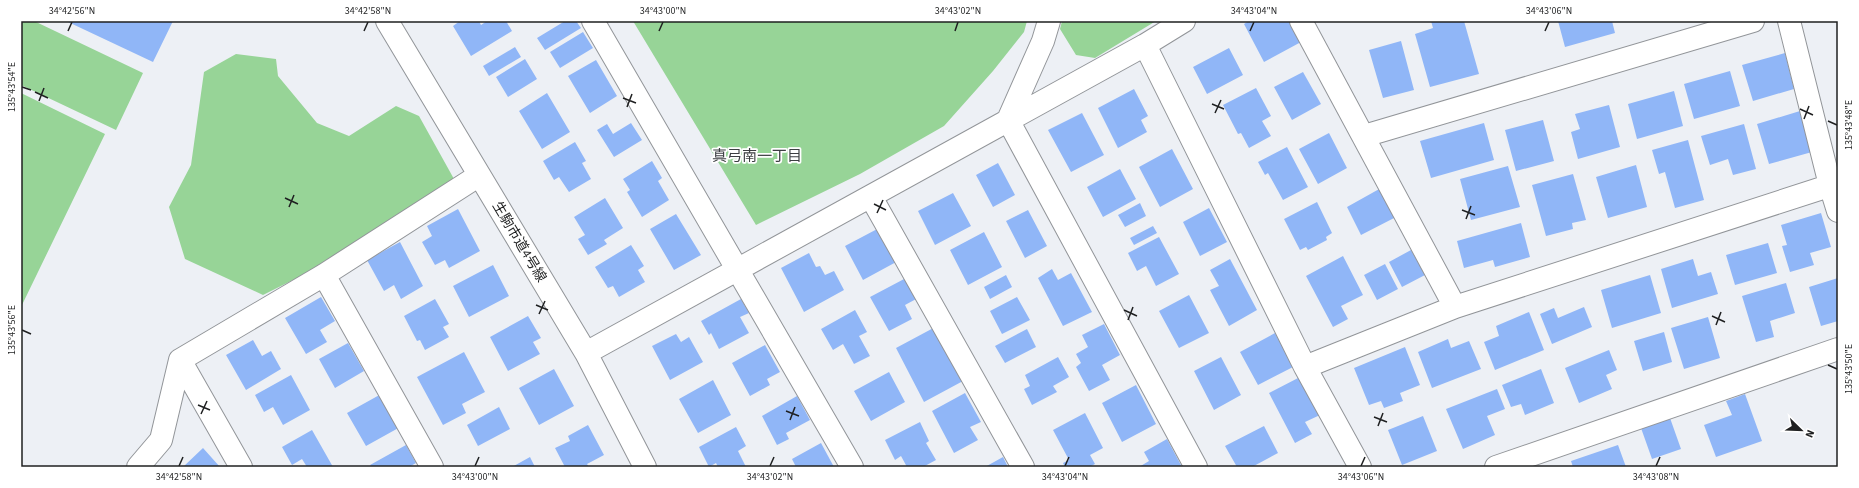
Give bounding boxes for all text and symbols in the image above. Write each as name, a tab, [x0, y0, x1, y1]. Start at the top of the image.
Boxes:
text: 34°42'56"N	[49, 4, 95, 18]
text: 34°42'58"N	[345, 4, 391, 18]
text: 34°43'00"N	[640, 4, 686, 18]
text: 34°43'02"N	[935, 4, 981, 18]
text: 34°43'04"N	[1231, 4, 1277, 18]
text: 34°43'06"N	[1526, 4, 1572, 18]
text: 135°43'54"E	[5, 62, 19, 112]
text: 135°43'48"E	[1842, 100, 1856, 150]
district label: 真弓南一丁目	[712, 146, 802, 167]
street label: 生駒市道4号線	[487, 198, 551, 286]
text: 135°43'56"E	[5, 305, 19, 355]
text: 135°43'50"E	[1842, 344, 1856, 394]
north arrow	[1781, 410, 1821, 450]
text: N	[1801, 427, 1818, 440]
text: 34°42'58"N	[156, 470, 202, 484]
text: 34°43'00"N	[452, 470, 498, 484]
text: 34°43'02"N	[747, 470, 793, 484]
text: 34°43'04"N	[1042, 470, 1088, 484]
text: 34°43'06"N	[1338, 470, 1384, 484]
text: 34°43'08"N	[1633, 470, 1679, 484]

